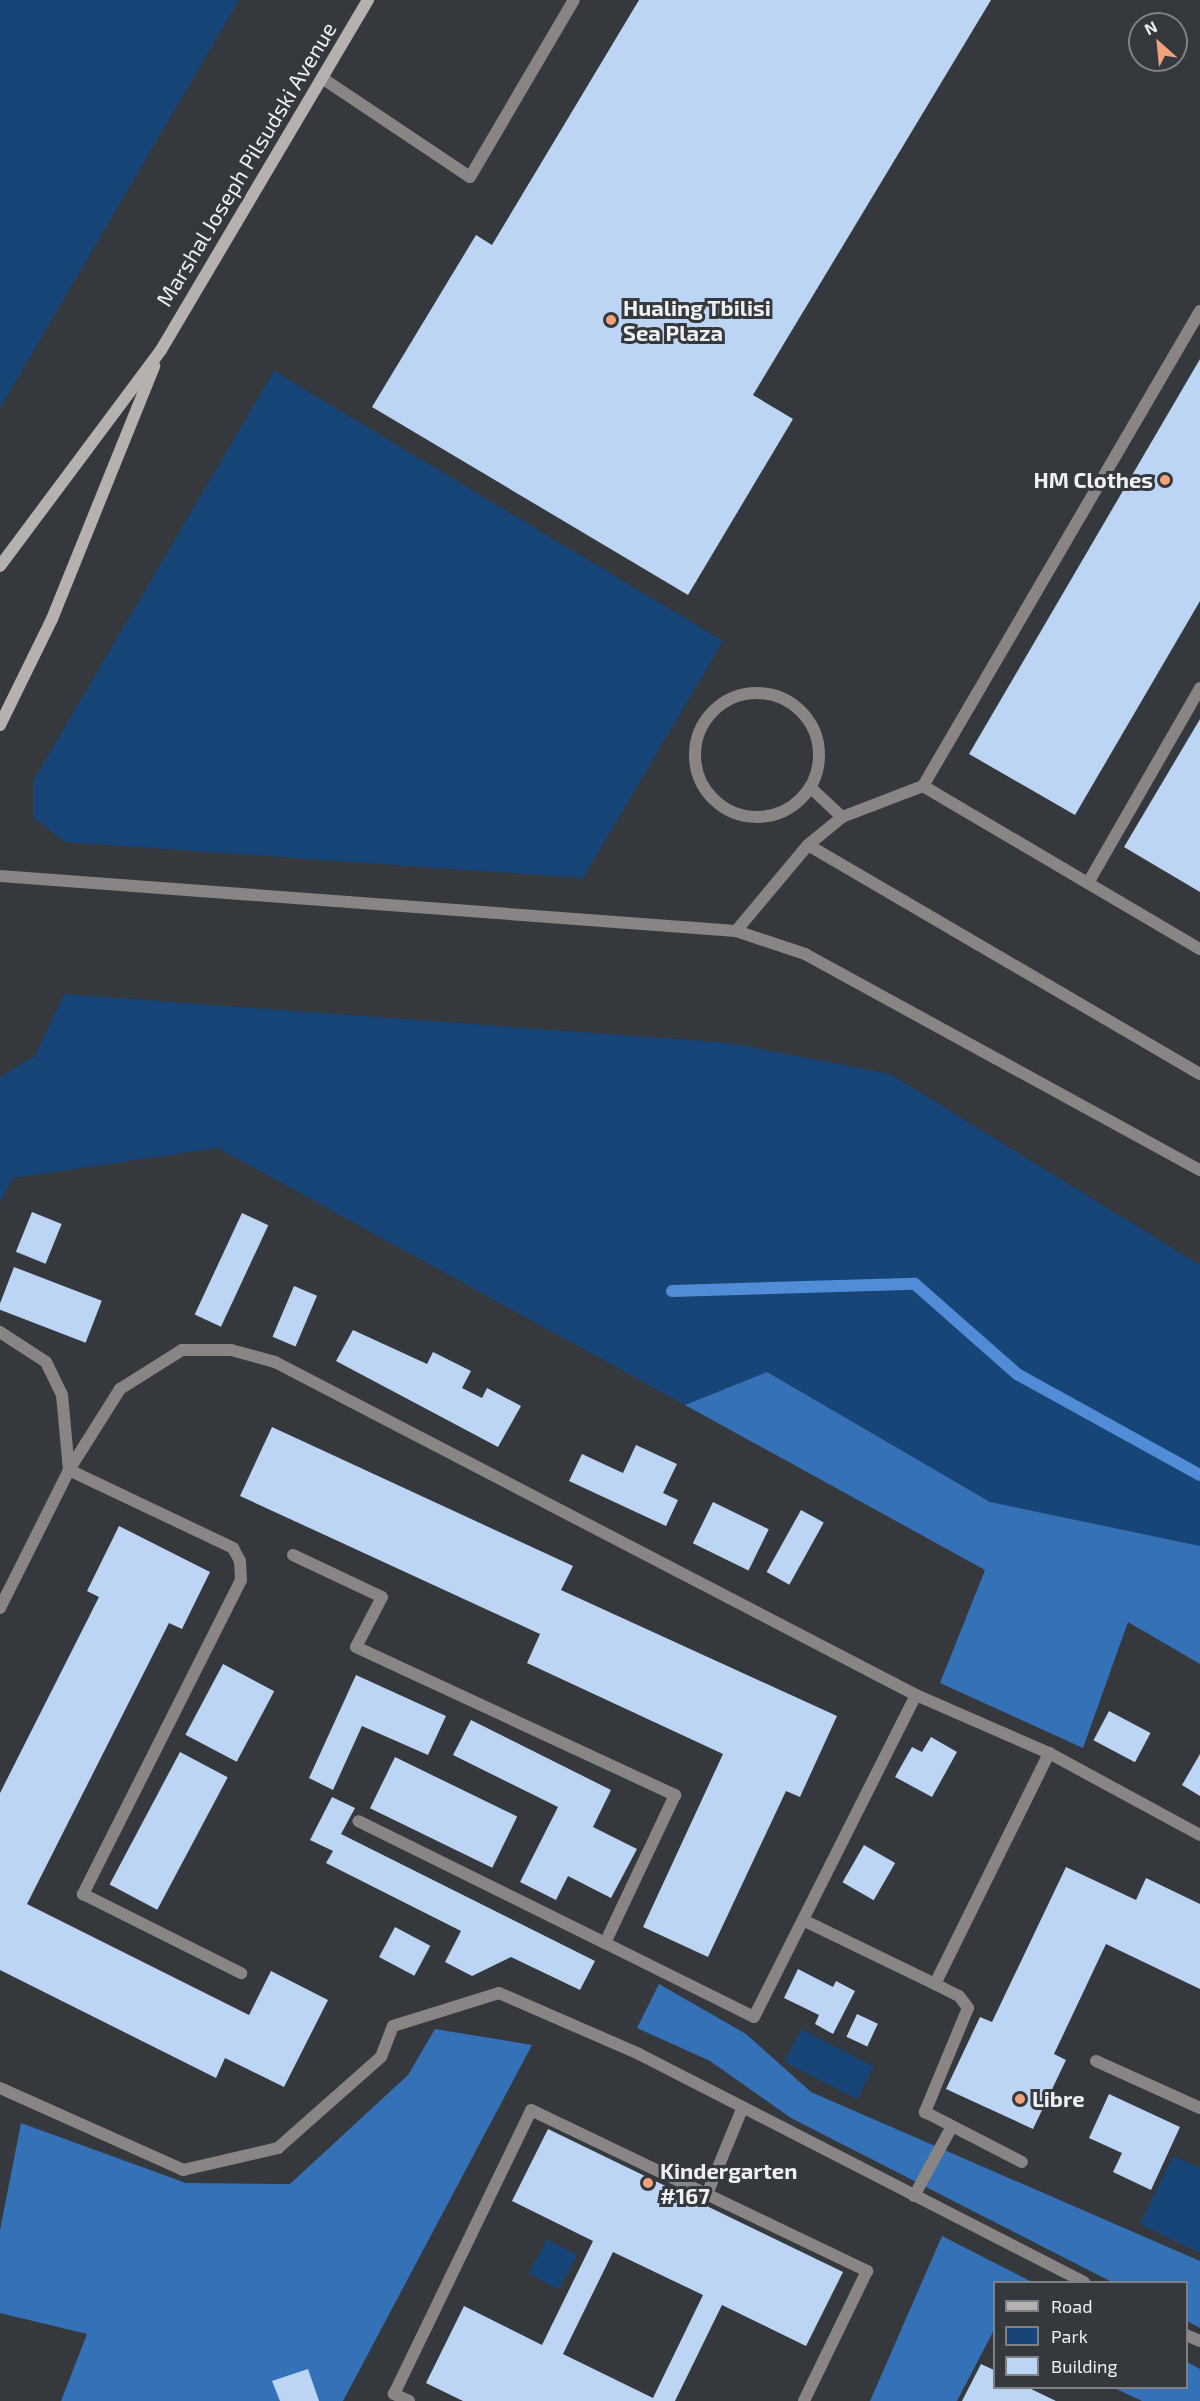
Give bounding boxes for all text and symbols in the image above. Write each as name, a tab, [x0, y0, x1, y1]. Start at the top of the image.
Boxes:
north arrow	[1128, 12, 1188, 72]
street label: Marshal Joseph Pilsudski Avenue	[150, 16, 342, 312]
text: N	[1141, 16, 1160, 38]
place label: Hualing Tbilisi Sea Plaza	[623, 294, 771, 346]
marker: Hualing Tbilisi Sea Plaza	[604, 313, 618, 327]
place label: HM Clothes	[1034, 467, 1153, 493]
marker: HM Clothes	[1158, 473, 1172, 487]
place label: Libre	[1032, 2086, 1085, 2112]
marker: Libre	[1013, 2092, 1027, 2106]
place label: Kindergarten #167	[660, 2157, 797, 2208]
marker: Kindergarten #167	[641, 2176, 655, 2190]
legend	[993, 2281, 1188, 2389]
text: Road	[1051, 2295, 1092, 2317]
text: Park	[1051, 2325, 1088, 2347]
text: Building	[1051, 2355, 1118, 2377]

